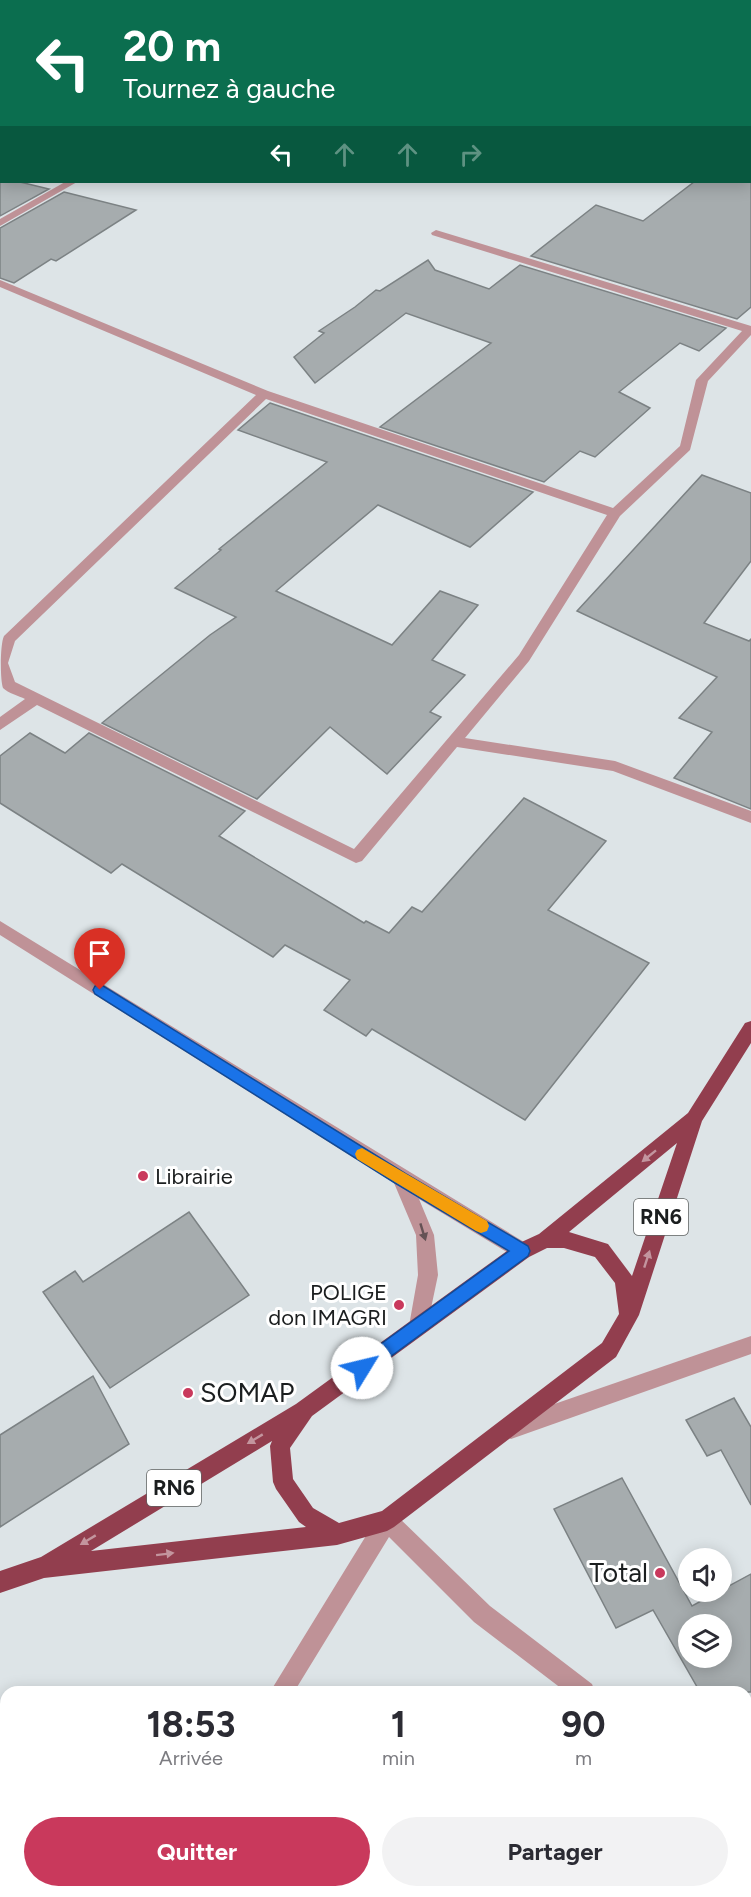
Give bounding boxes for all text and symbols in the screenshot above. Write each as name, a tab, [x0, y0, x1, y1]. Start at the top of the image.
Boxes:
text: 20 m	[123, 21, 221, 72]
icon: left	[24, 24, 102, 102]
text: Tournez à gauche	[123, 72, 335, 105]
icon: left	[265, 138, 298, 171]
icon: ahead	[328, 138, 361, 171]
icon: ahead	[391, 138, 424, 171]
icon: right	[454, 138, 487, 171]
pin	[74, 928, 125, 990]
icon: arrive	[83, 937, 116, 970]
one-way arrow	[641, 1149, 657, 1162]
place label: Librairie	[155, 1163, 233, 1190]
marker: Librairie	[136, 1169, 150, 1183]
road number: RN6	[634, 1199, 688, 1235]
one-way arrow	[419, 1223, 428, 1241]
one-way arrow	[643, 1250, 652, 1268]
place label: POLIGE don IMAGRI	[268, 1279, 387, 1331]
marker: POLIGE don IMAGRI	[392, 1298, 406, 1312]
position arrow	[330, 1336, 394, 1400]
place label: SOMAP	[200, 1376, 294, 1409]
marker: SOMAP	[181, 1386, 195, 1400]
one-way arrow	[247, 1434, 263, 1445]
road number: RN6	[147, 1470, 201, 1506]
one-way arrow	[80, 1535, 96, 1546]
map controls	[678, 1548, 732, 1668]
button: sound	[678, 1548, 732, 1602]
one-way arrow	[155, 1549, 174, 1558]
place label: Total	[589, 1556, 648, 1589]
marker: Total	[653, 1566, 667, 1580]
button: layers	[678, 1614, 732, 1668]
text: 18:53	[146, 1703, 235, 1746]
text: 1	[391, 1703, 406, 1746]
text: 90	[561, 1703, 606, 1746]
text: Arrivée	[159, 1746, 223, 1770]
text: min	[382, 1746, 415, 1770]
text: m	[575, 1746, 592, 1770]
button: Quitter	[24, 1817, 370, 1886]
button: Partager	[382, 1817, 728, 1886]

